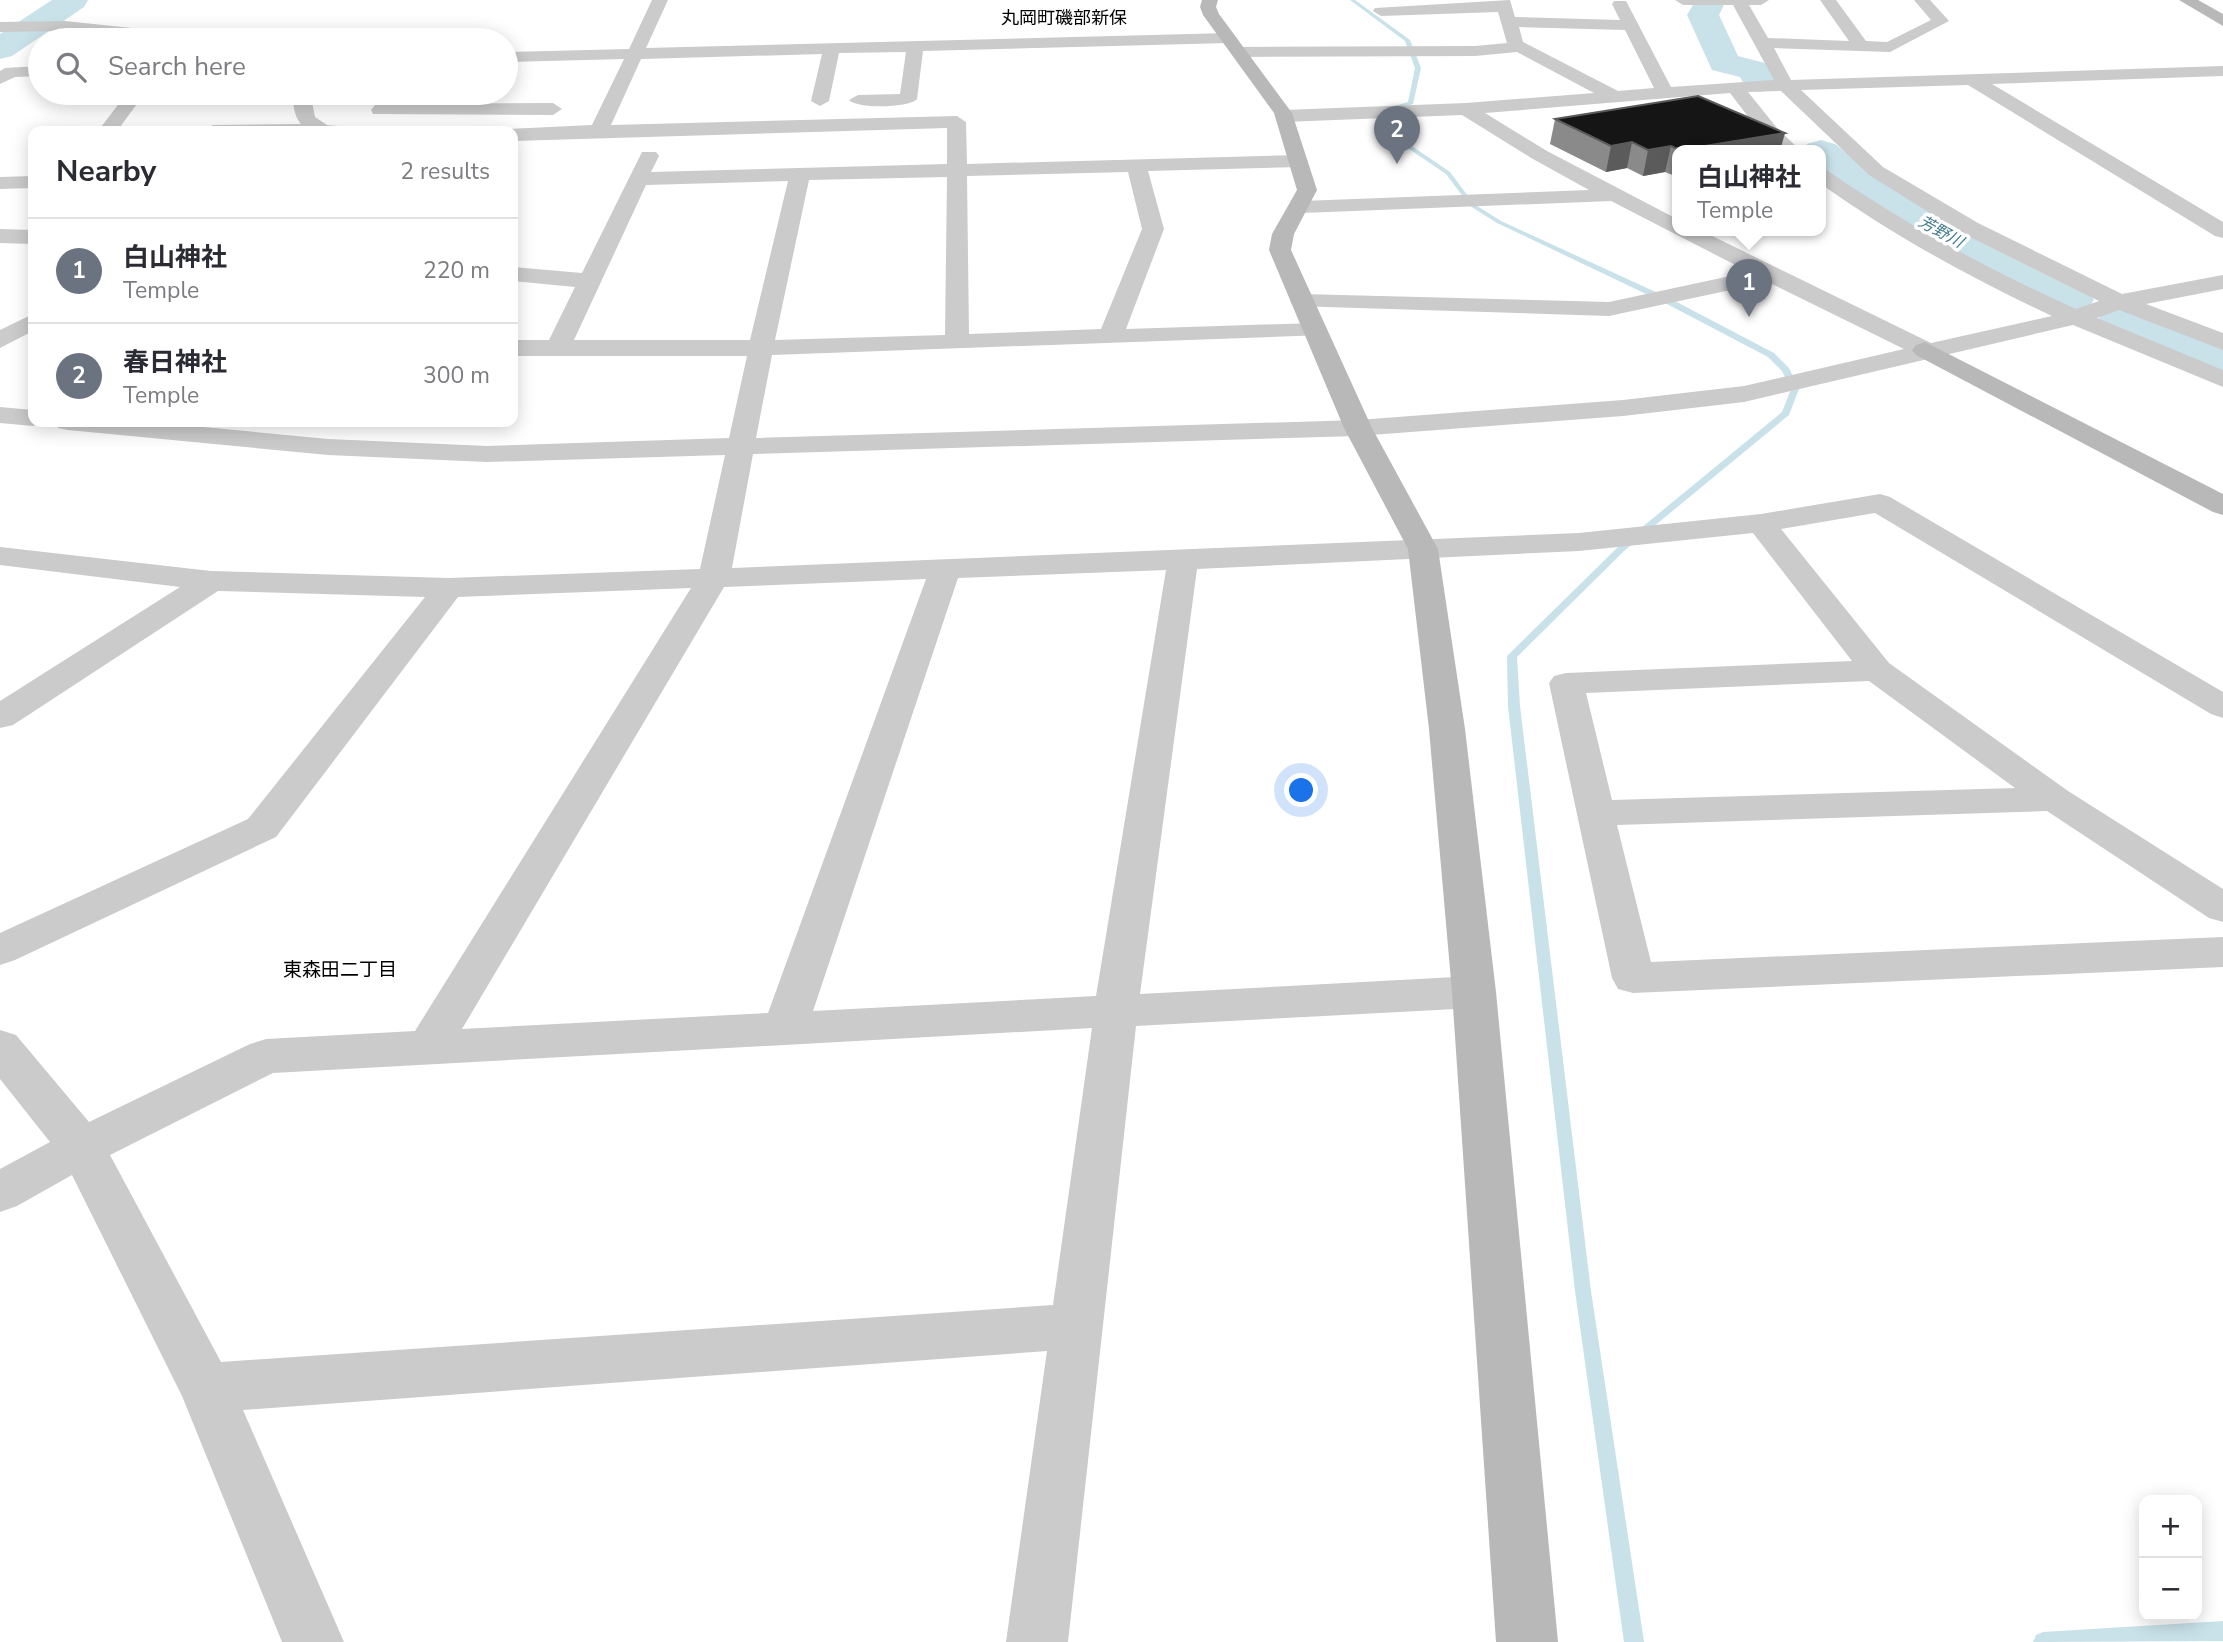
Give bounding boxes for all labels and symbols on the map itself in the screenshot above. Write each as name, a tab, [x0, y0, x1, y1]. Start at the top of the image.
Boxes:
district label: 丸岡町磯部新保	[1001, 6, 1127, 30]
pin: 2	[1374, 106, 1420, 164]
water label: 芳野川	[1915, 211, 1969, 254]
pin: 1	[1726, 259, 1772, 317]
your location	[1284, 773, 1318, 807]
district label: 東森田二丁目	[283, 957, 397, 983]

